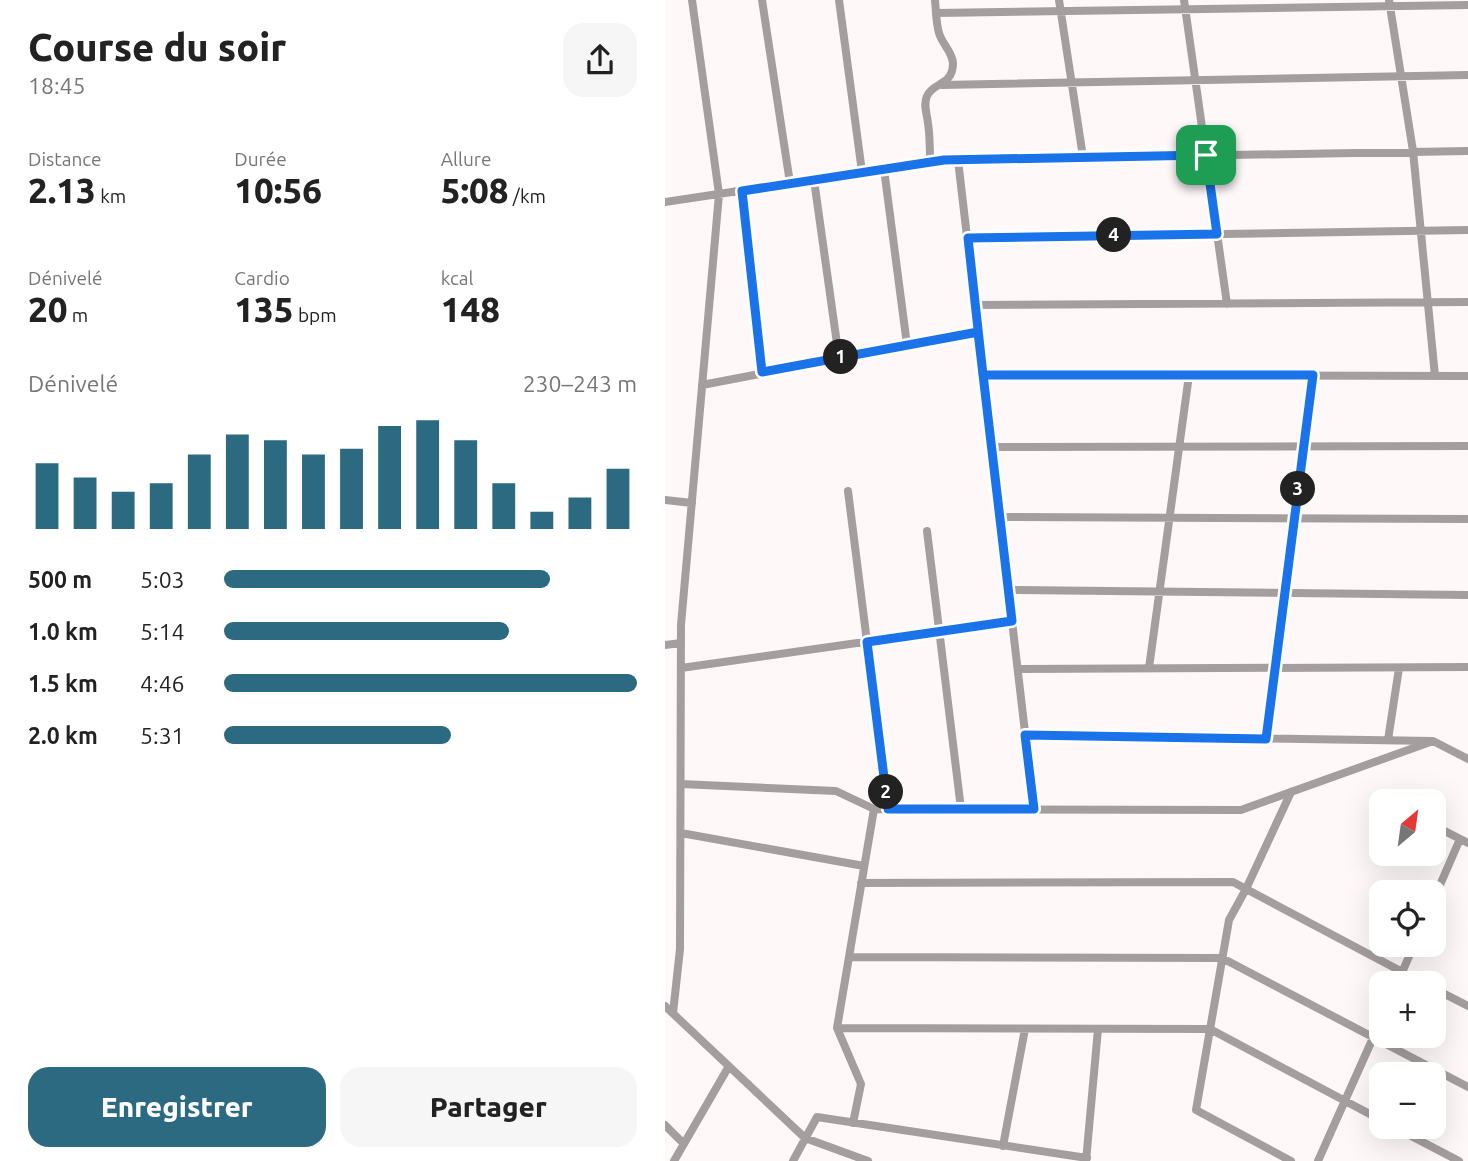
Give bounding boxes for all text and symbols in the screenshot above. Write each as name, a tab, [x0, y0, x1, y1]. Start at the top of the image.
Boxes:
button: share	[563, 23, 637, 97]
text: Course du soir	[28, 26, 286, 68]
text: 18:45	[28, 73, 86, 98]
pin	[1176, 125, 1236, 185]
icon: arrive	[1187, 136, 1225, 174]
text: Distance	[28, 148, 102, 170]
text: Durée	[234, 148, 287, 170]
text: Allure	[441, 148, 491, 170]
text: 2.13	[28, 170, 96, 210]
text: 10:56	[234, 170, 322, 210]
text: 5:08	[441, 170, 509, 210]
text: km	[96, 185, 126, 207]
text: /km	[509, 185, 546, 207]
pin: 4	[1097, 218, 1131, 252]
text: 4	[1108, 223, 1119, 245]
text: Dénivelé	[28, 267, 103, 289]
text: Cardio	[234, 267, 290, 289]
text: kcal	[441, 267, 473, 289]
text: 20	[28, 289, 67, 329]
text: 135	[234, 289, 294, 329]
text: 148	[441, 289, 500, 329]
text: m	[67, 304, 88, 326]
text: bpm	[294, 304, 337, 326]
pin: 1	[823, 340, 859, 374]
text: 1	[835, 345, 846, 367]
text: Dénivelé	[28, 371, 118, 396]
text: 230–243 m	[523, 371, 637, 396]
pin: 3	[1281, 472, 1315, 506]
text: 3	[1292, 477, 1303, 499]
text: 500 m	[28, 567, 92, 592]
text: 5:03	[140, 567, 185, 592]
text: 1.0 km	[28, 619, 98, 644]
text: 5:14	[140, 619, 185, 644]
text: 1.5 km	[28, 671, 98, 696]
text: 4:46	[140, 671, 185, 696]
text: 2.0 km	[28, 723, 98, 748]
text: 5:31	[140, 723, 185, 748]
pin: 2	[869, 774, 903, 810]
text: 2	[880, 780, 891, 802]
north arrow	[1369, 789, 1445, 866]
map controls	[1369, 789, 1446, 1139]
button: locate	[1369, 880, 1446, 957]
button: +	[1369, 971, 1446, 1048]
button: −	[1369, 1062, 1446, 1139]
button: Enregistrer	[28, 1067, 326, 1147]
button: Partager	[340, 1067, 637, 1147]

